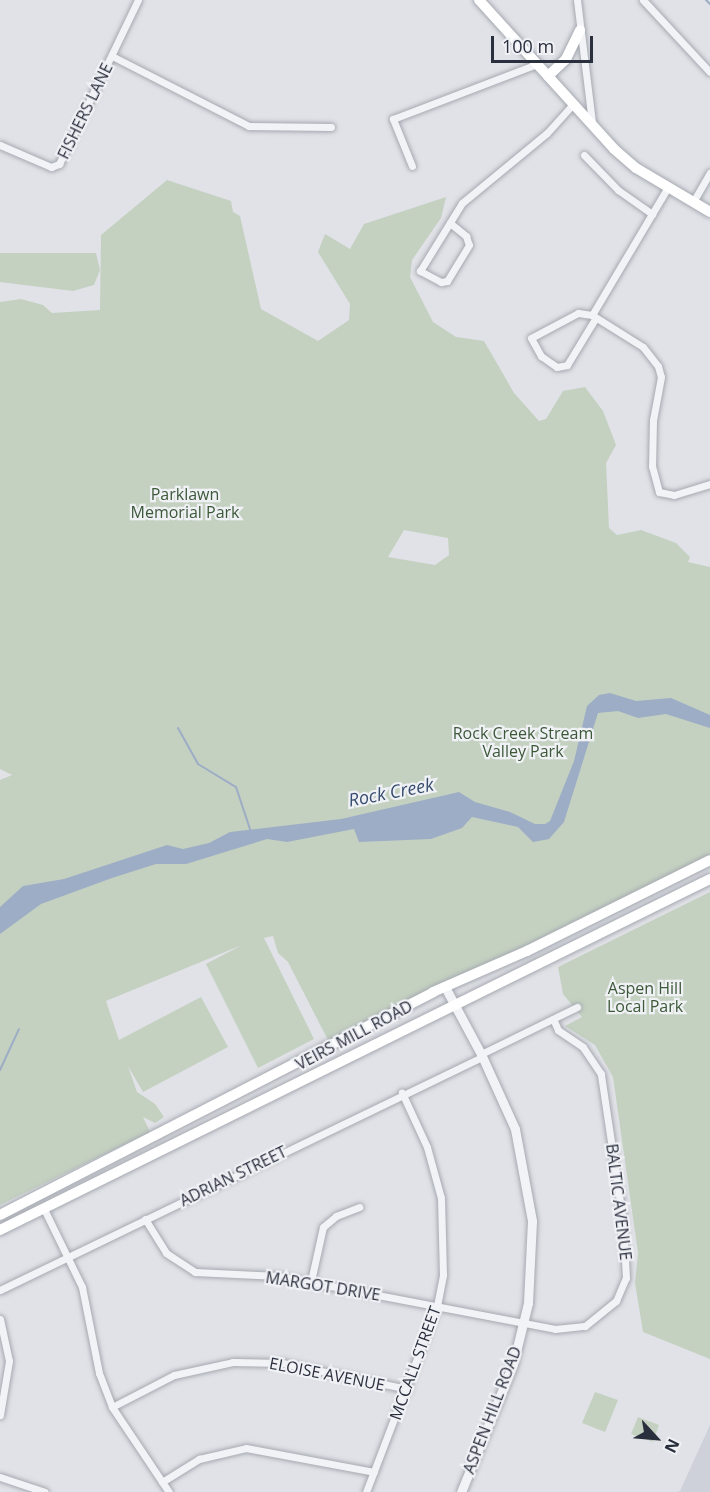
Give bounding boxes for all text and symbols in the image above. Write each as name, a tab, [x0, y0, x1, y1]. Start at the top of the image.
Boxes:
scale bar	[494, 24, 596, 62]
text: 100 m	[502, 34, 554, 58]
street label: FISHERS LANE	[53, 60, 117, 162]
park label: Parklawn Memorial Park	[131, 484, 239, 522]
park label: Rock Creek Stream Valley Park	[453, 723, 593, 761]
water label: Rock Creek	[346, 773, 436, 811]
park label: Aspen Hill Local Park	[607, 978, 683, 1016]
street label: VEIRS MILL ROAD	[292, 996, 416, 1074]
street label: ADRIAN STREET	[176, 1142, 290, 1210]
street label: BALTIC AVENUE	[602, 1143, 636, 1261]
street label: MARGOT DRIVE	[264, 1267, 382, 1305]
street label: MCCALL STREET	[386, 1304, 444, 1422]
street label: ASPEN HILL ROAD	[459, 1344, 525, 1476]
street label: ELOISE AVENUE	[268, 1353, 386, 1395]
north arrow	[626, 1408, 686, 1468]
text: N	[659, 1435, 685, 1457]

